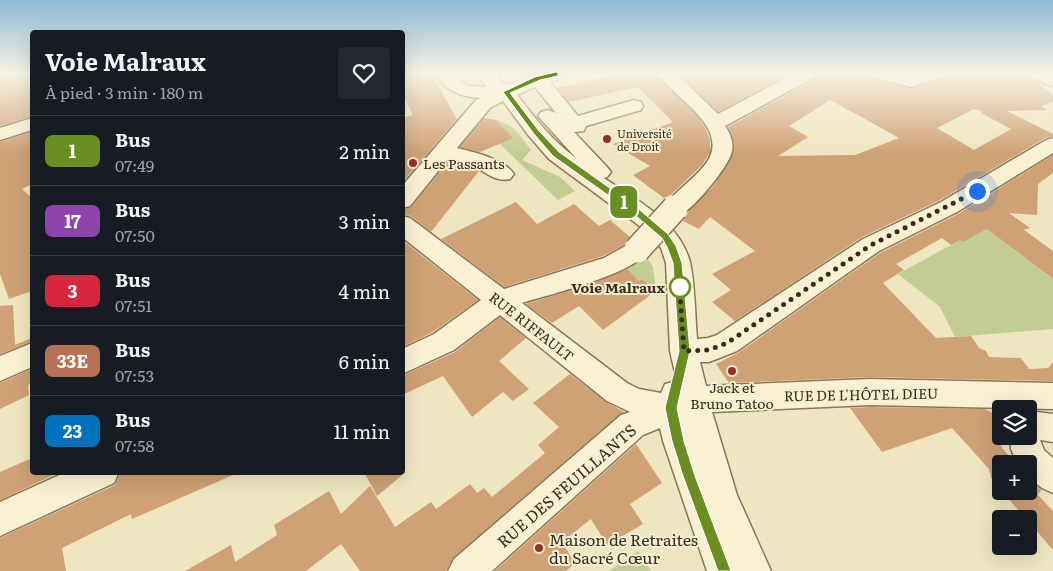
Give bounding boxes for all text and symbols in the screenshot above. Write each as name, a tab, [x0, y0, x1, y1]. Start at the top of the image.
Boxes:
text: Voie Malraux	[45, 43, 206, 78]
button: heart	[338, 47, 390, 99]
text: À pied · 3 min · 180 m	[45, 80, 203, 104]
text: Bus	[115, 125, 150, 153]
place label: Université de Droit	[617, 125, 672, 154]
marker: Université de Droit	[601, 133, 613, 145]
text: 1	[69, 137, 76, 164]
text: 2 min	[339, 137, 390, 165]
text: 07:49	[115, 153, 154, 177]
place label: Les Passants	[423, 153, 505, 173]
marker: Les Passants	[407, 157, 419, 169]
your location	[965, 179, 990, 204]
line badge: 1	[608, 186, 640, 218]
text: 1	[620, 188, 628, 215]
text: Bus	[115, 195, 150, 223]
text: 17	[64, 207, 81, 234]
text: 3 min	[339, 207, 390, 235]
text: 07:50	[115, 223, 155, 247]
text: Bus	[115, 265, 150, 293]
marker: Voie Malraux	[669, 276, 691, 298]
text: 3	[67, 277, 78, 304]
text: 4 min	[338, 277, 390, 305]
place label: Voie Malraux	[571, 277, 666, 297]
street label: RUE RIFFAULT	[485, 287, 579, 365]
text: 07:51	[115, 293, 152, 317]
text: Bus	[115, 335, 150, 363]
text: 33E	[57, 347, 88, 374]
text: 6 min	[339, 347, 390, 375]
text: 07:53	[115, 363, 154, 387]
marker: Jack et Bruno Tatoo	[726, 365, 738, 377]
place label: Jack et Bruno Tatoo	[690, 377, 774, 413]
street label: RUE DE L'HÔTEL DIEU	[784, 383, 938, 405]
map controls	[992, 400, 1037, 555]
button: layers	[992, 400, 1037, 445]
text: Bus	[115, 405, 150, 433]
text: 23	[63, 417, 82, 444]
text: 11 min	[333, 417, 390, 445]
street label: RUE DES FEUILLANTS	[491, 418, 641, 552]
text: 07:58	[115, 433, 154, 457]
button: +	[992, 455, 1037, 500]
button: −	[992, 510, 1037, 555]
place label: Maison de Retraites du Sacré Cœur	[549, 527, 698, 569]
marker: Maison de Retraites du Sacré Cœur	[533, 542, 545, 554]

